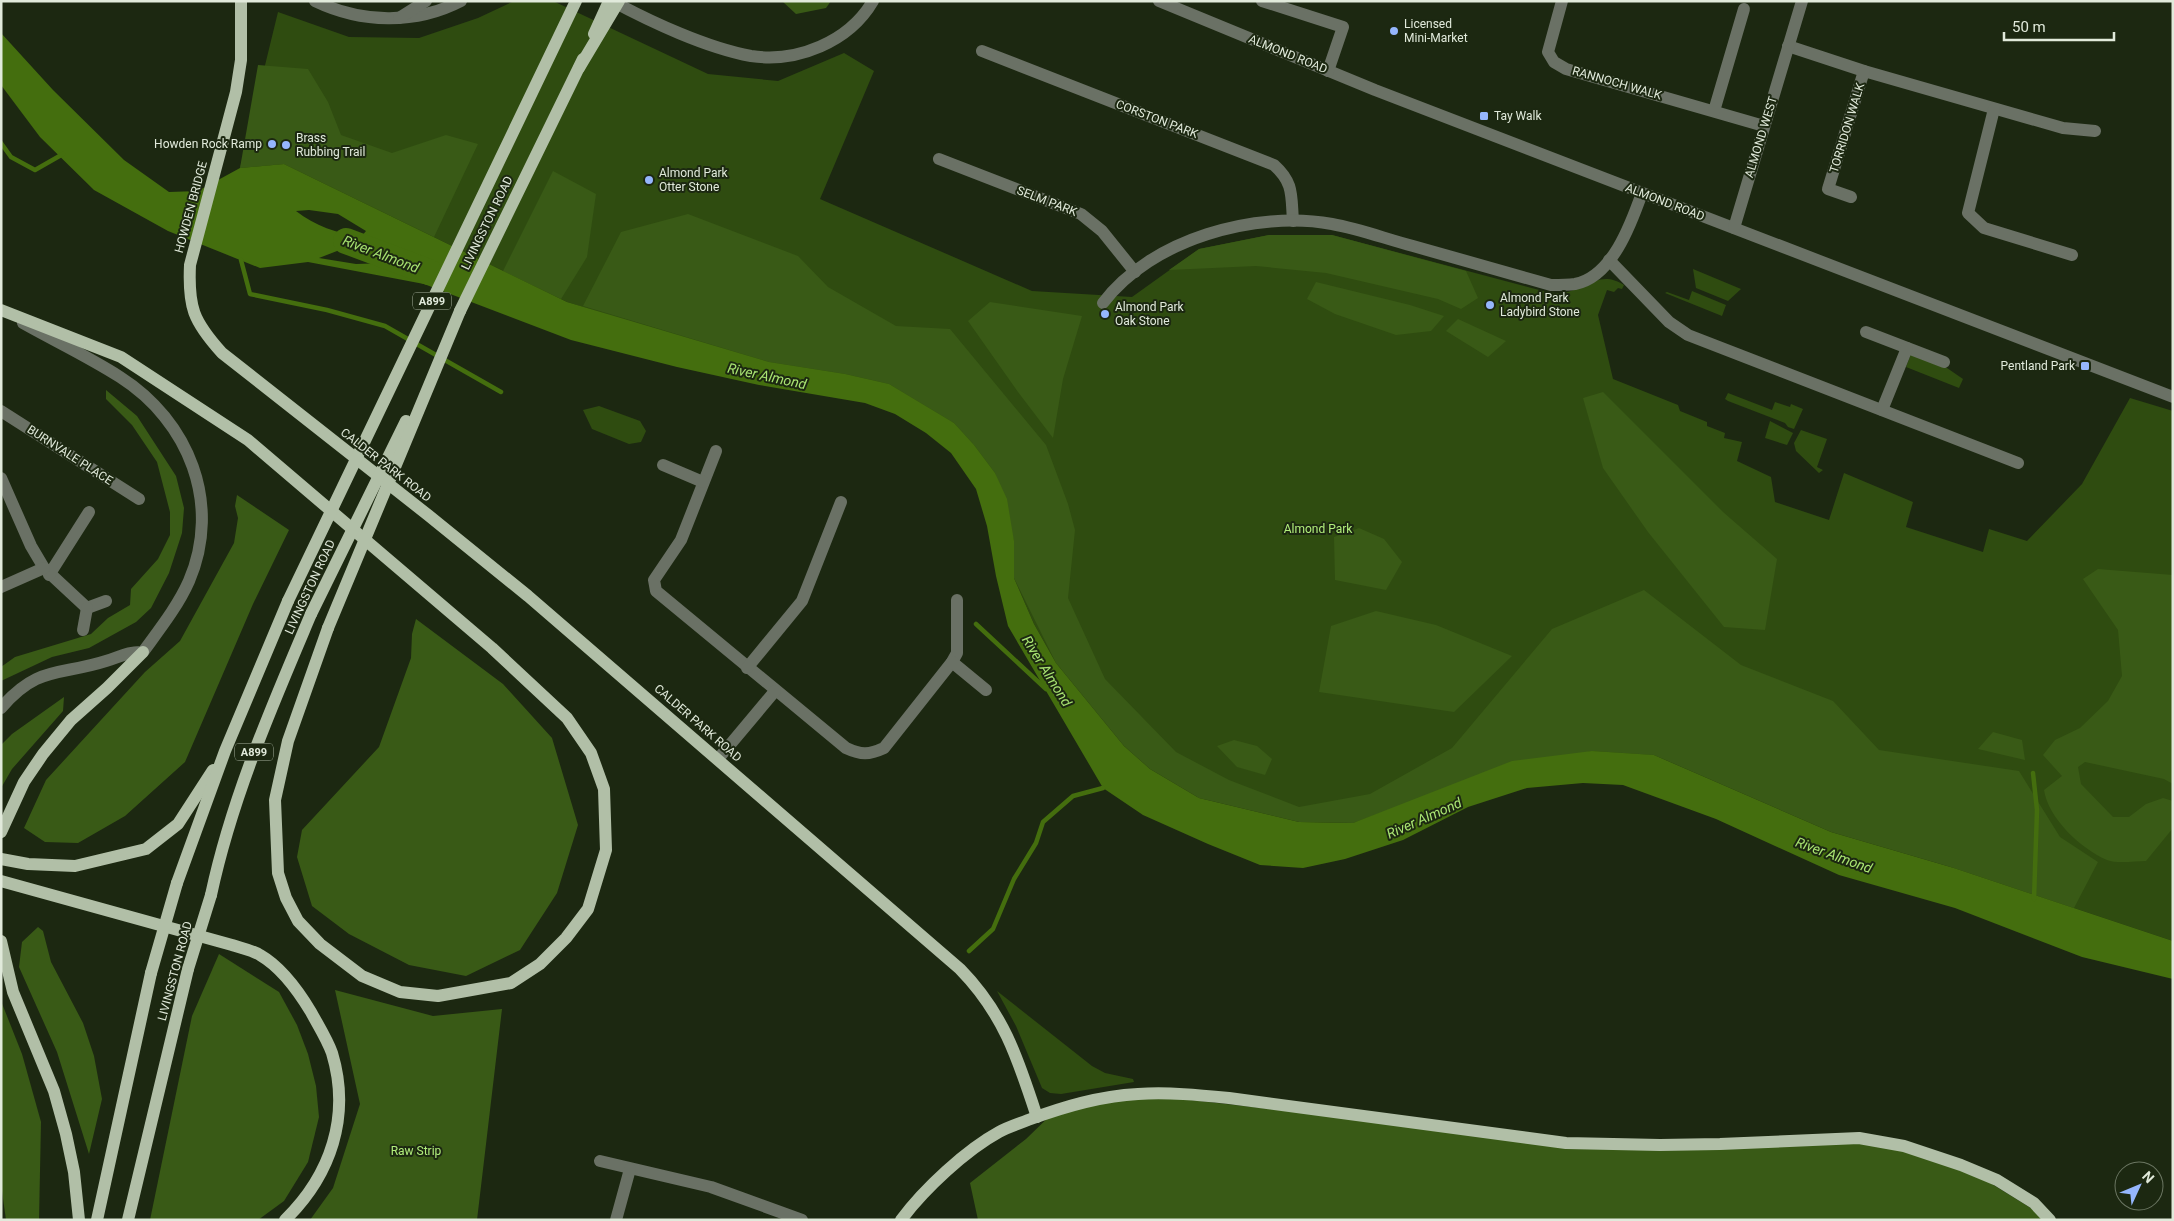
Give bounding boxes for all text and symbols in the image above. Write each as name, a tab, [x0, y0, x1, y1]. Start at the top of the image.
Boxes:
scale bar	[2004, 10, 2114, 42]
place label: Licensed Mini-Market	[1404, 17, 1468, 45]
text: 50 m	[2012, 18, 2046, 36]
marker: Licensed Mini-Market	[1388, 25, 1400, 37]
street label: ALMOND ROAD	[1247, 32, 1330, 76]
street label: RANNOCH WALK	[1571, 64, 1664, 103]
street label: TORRIDON WALK	[1827, 81, 1867, 175]
street label: ALMOND WEST	[1742, 95, 1780, 179]
street label: CORSTON PARK	[1114, 97, 1201, 141]
place label: Tay Walk	[1494, 109, 1542, 123]
marker: Tay Walk	[1478, 110, 1490, 122]
place label: Brass Rubbing Trail	[296, 131, 365, 159]
place label: Howden Rock Ramp	[154, 137, 262, 151]
marker: Howden Rock Ramp	[266, 138, 278, 150]
marker: Brass Rubbing Trail	[280, 139, 292, 151]
street label: HOWDEN BRIDGE	[172, 159, 210, 255]
place label: Almond Park Otter Stone	[659, 166, 729, 194]
street label: LIVINGSTON ROAD	[458, 174, 516, 272]
marker: Almond Park Otter Stone	[643, 174, 655, 186]
street label: ALMOND ROAD	[1623, 180, 1707, 224]
street label: SELM PARK	[1015, 183, 1080, 219]
water label: River Almond	[341, 232, 422, 276]
place label: Almond Park Ladybird Stone	[1500, 291, 1580, 319]
road number: A899	[413, 292, 451, 310]
marker: Almond Park Ladybird Stone	[1484, 299, 1496, 311]
place label: Almond Park Oak Stone	[1115, 300, 1185, 328]
marker: Almond Park Oak Stone	[1099, 308, 1111, 320]
place label: Pentland Park	[2001, 359, 2076, 373]
water label: River Almond	[726, 360, 808, 392]
marker: Pentland Park	[2079, 360, 2091, 372]
street label: BURNVALE PLACE	[25, 422, 115, 488]
street label: CALDER PARK ROAD	[338, 425, 434, 505]
park label: Almond Park	[1284, 522, 1353, 536]
street label: LIVINGSTON ROAD	[282, 537, 338, 636]
water label: River Almond	[1019, 633, 1075, 710]
street label: CALDER PARK ROAD	[652, 681, 745, 765]
road number: A899	[235, 744, 273, 760]
water label: River Almond	[1384, 794, 1464, 842]
water label: River Almond	[1793, 834, 1875, 876]
street label: LIVINGSTON ROAD	[155, 920, 195, 1022]
park label: Raw Strip	[391, 1144, 442, 1158]
north arrow	[2114, 1161, 2164, 1211]
text: N	[2139, 1168, 2158, 1186]

